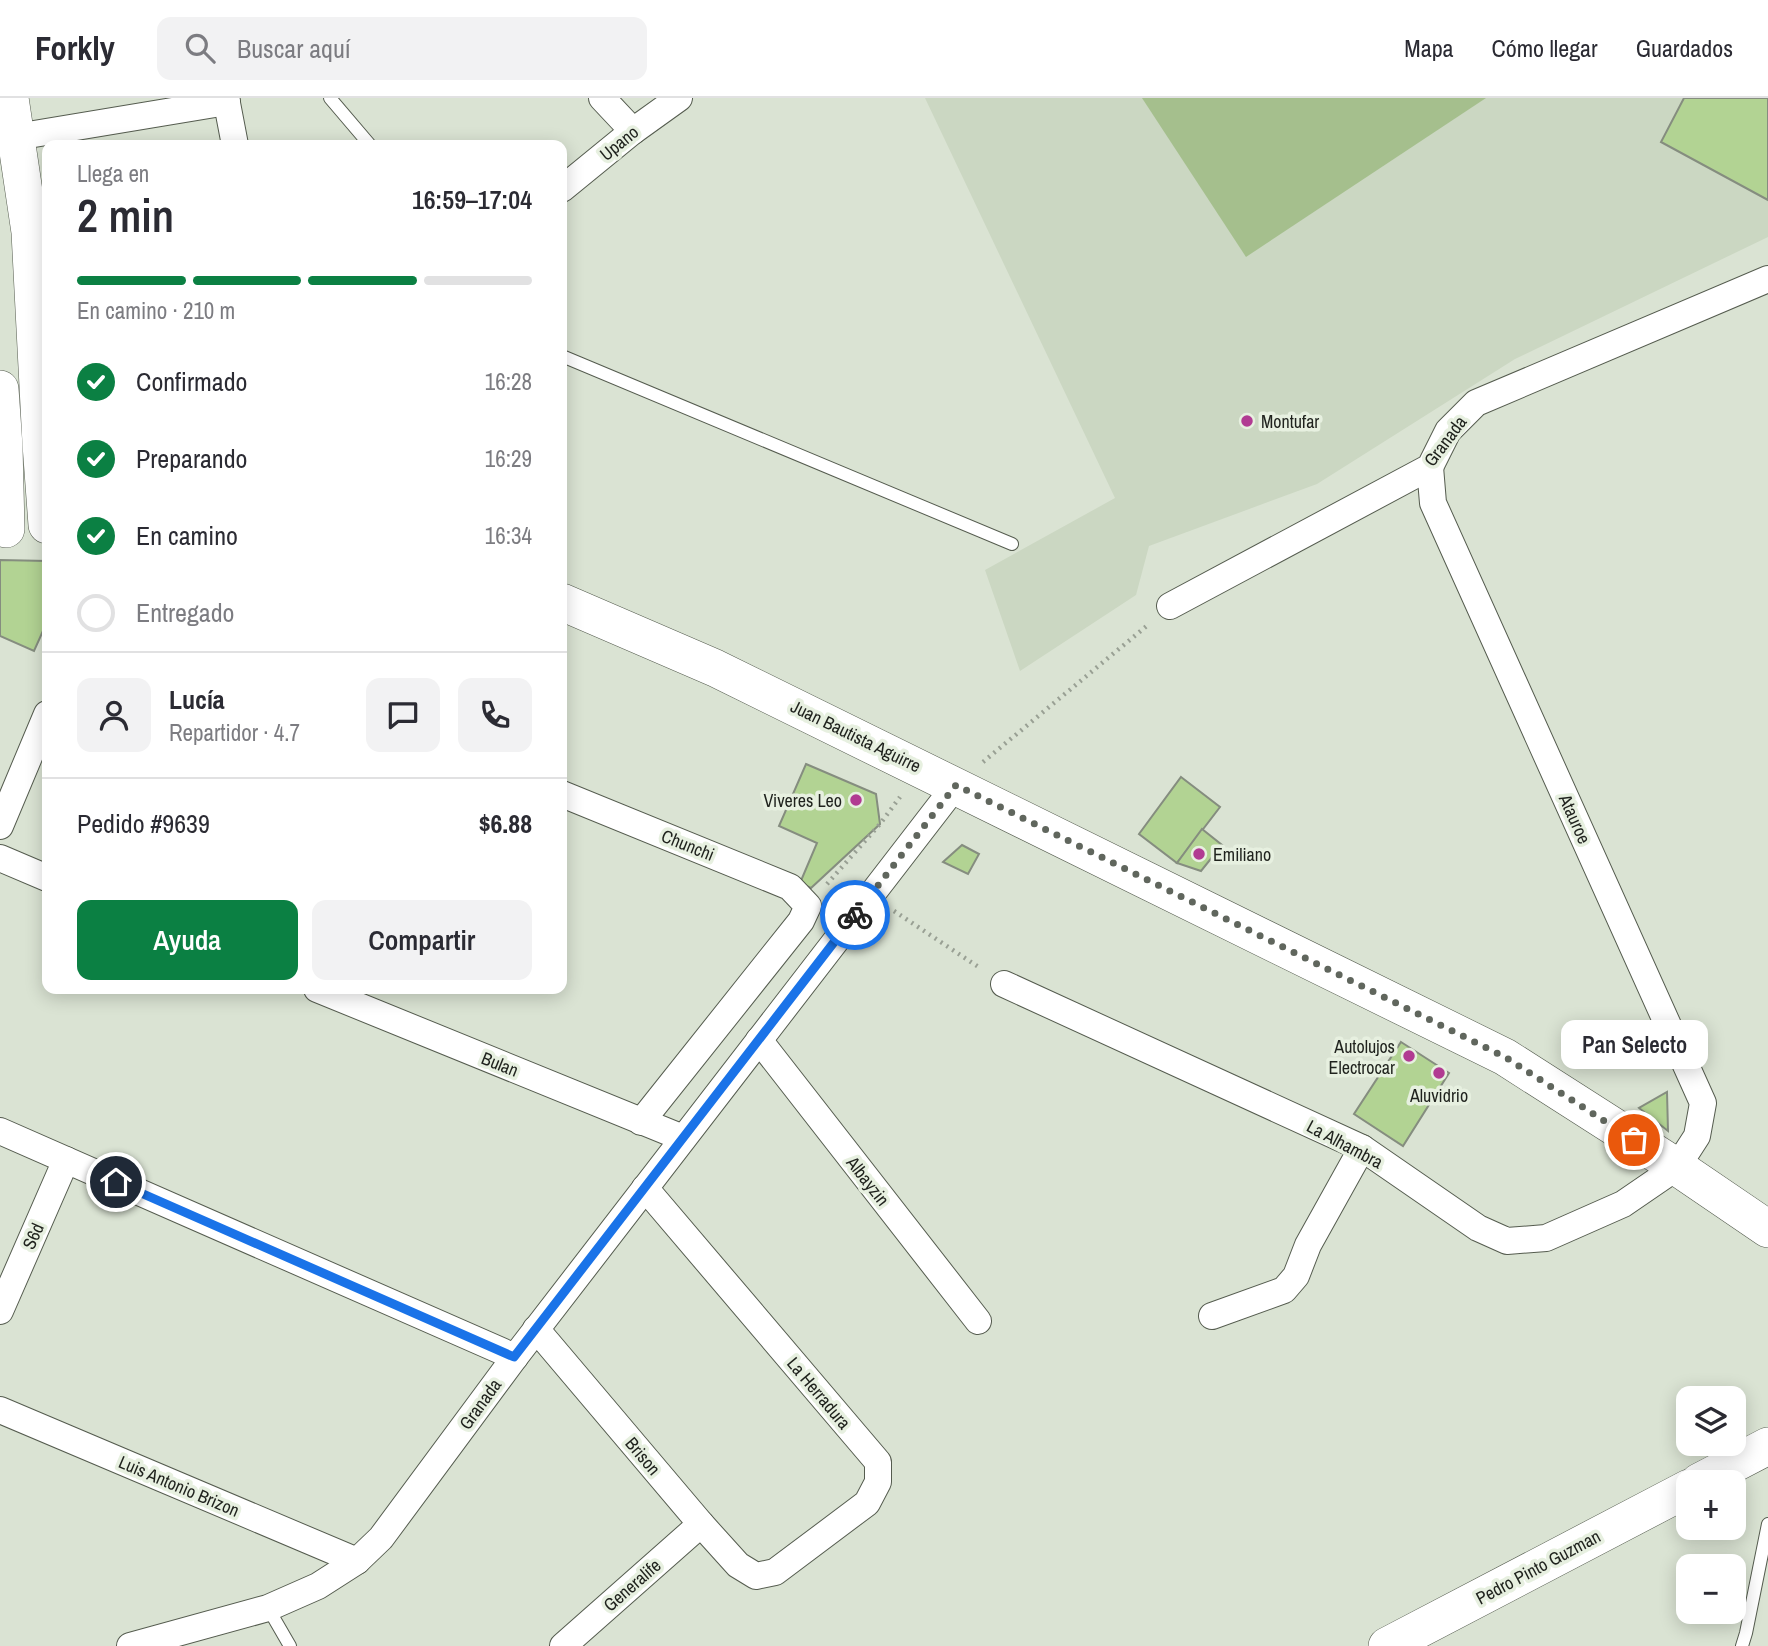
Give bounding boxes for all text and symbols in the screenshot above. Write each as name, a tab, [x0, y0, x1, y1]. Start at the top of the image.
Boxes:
search box	[157, 17, 647, 80]
text: Forkly	[35, 26, 115, 70]
icon: search	[181, 29, 219, 67]
text: Buscar aquí	[237, 31, 351, 66]
text: Mapa	[1404, 32, 1454, 64]
text: Cómo llegar	[1492, 32, 1598, 64]
text: Guardados	[1636, 32, 1733, 64]
street label: Upano	[594, 120, 644, 166]
text: Llega en	[77, 158, 149, 189]
text: 16:59–17:04	[412, 182, 532, 217]
text: 2 min	[77, 184, 174, 246]
text: En camino · 210 m	[77, 295, 235, 326]
icon: check	[77, 363, 115, 401]
text: Confirmado	[136, 364, 247, 399]
text: 16:28	[485, 366, 532, 397]
place label: Montufar	[1261, 409, 1319, 434]
street label: Granada	[1418, 411, 1472, 471]
marker: Montufar	[1239, 413, 1255, 429]
icon: check	[77, 440, 115, 478]
text: Preparando	[136, 441, 247, 476]
text: 16:29	[485, 443, 532, 474]
icon: check	[77, 517, 115, 555]
text: En camino	[136, 518, 238, 553]
text: 16:34	[485, 520, 532, 551]
text: Entregado	[136, 595, 234, 630]
button: person	[77, 678, 151, 752]
button: chat	[366, 678, 440, 752]
button: phone	[458, 678, 532, 752]
text: Lucía	[169, 682, 225, 717]
street label: Juan Bautista Aguirre	[787, 694, 925, 778]
text: Repartidor · 4.7	[169, 717, 300, 748]
place label: Viveres Leo	[763, 788, 842, 813]
street label: Atauroe	[1553, 789, 1597, 848]
marker: Viveres Leo	[848, 792, 864, 808]
text: Pedido #9639	[77, 806, 210, 841]
text: $6.88	[479, 806, 532, 841]
street label: Chunchi	[658, 823, 718, 867]
place label: Emiliano	[1213, 842, 1271, 867]
marker: Emiliano	[1191, 846, 1207, 862]
courier	[820, 880, 890, 950]
icon: bike	[836, 896, 874, 934]
button: Ayuda	[77, 900, 298, 980]
button: Compartir	[312, 900, 532, 980]
callout: Pan Selecto	[1560, 1021, 1708, 1070]
text: Pan Selecto	[1582, 1029, 1687, 1060]
place label: Autolujos Electrocar	[1329, 1034, 1395, 1080]
street label: Bulan	[478, 1045, 522, 1083]
marker: Autolujos Electrocar	[1401, 1048, 1417, 1064]
marker: Aluvidrio	[1431, 1065, 1447, 1081]
place label: Aluvidrio	[1409, 1083, 1468, 1108]
pin	[1604, 1110, 1664, 1170]
street label: La Alhambra	[1303, 1114, 1387, 1174]
icon: bag	[1615, 1121, 1653, 1159]
street label: Albayzin	[840, 1150, 895, 1211]
pin	[86, 1152, 146, 1212]
icon: home	[97, 1163, 135, 1201]
street label: S6d	[16, 1219, 50, 1253]
street label: La Herradura	[781, 1352, 857, 1434]
street label: Granada	[453, 1373, 507, 1435]
map controls	[1676, 1386, 1746, 1624]
button: layers	[1676, 1386, 1746, 1456]
street label: Brison	[620, 1432, 666, 1480]
street label: Luis Antonio Brizon	[115, 1449, 243, 1523]
button: +	[1676, 1470, 1746, 1540]
street label: Pedro Pinto Guzman	[1471, 1524, 1605, 1610]
street label: Generalife	[598, 1553, 666, 1617]
button: −	[1676, 1554, 1746, 1624]

